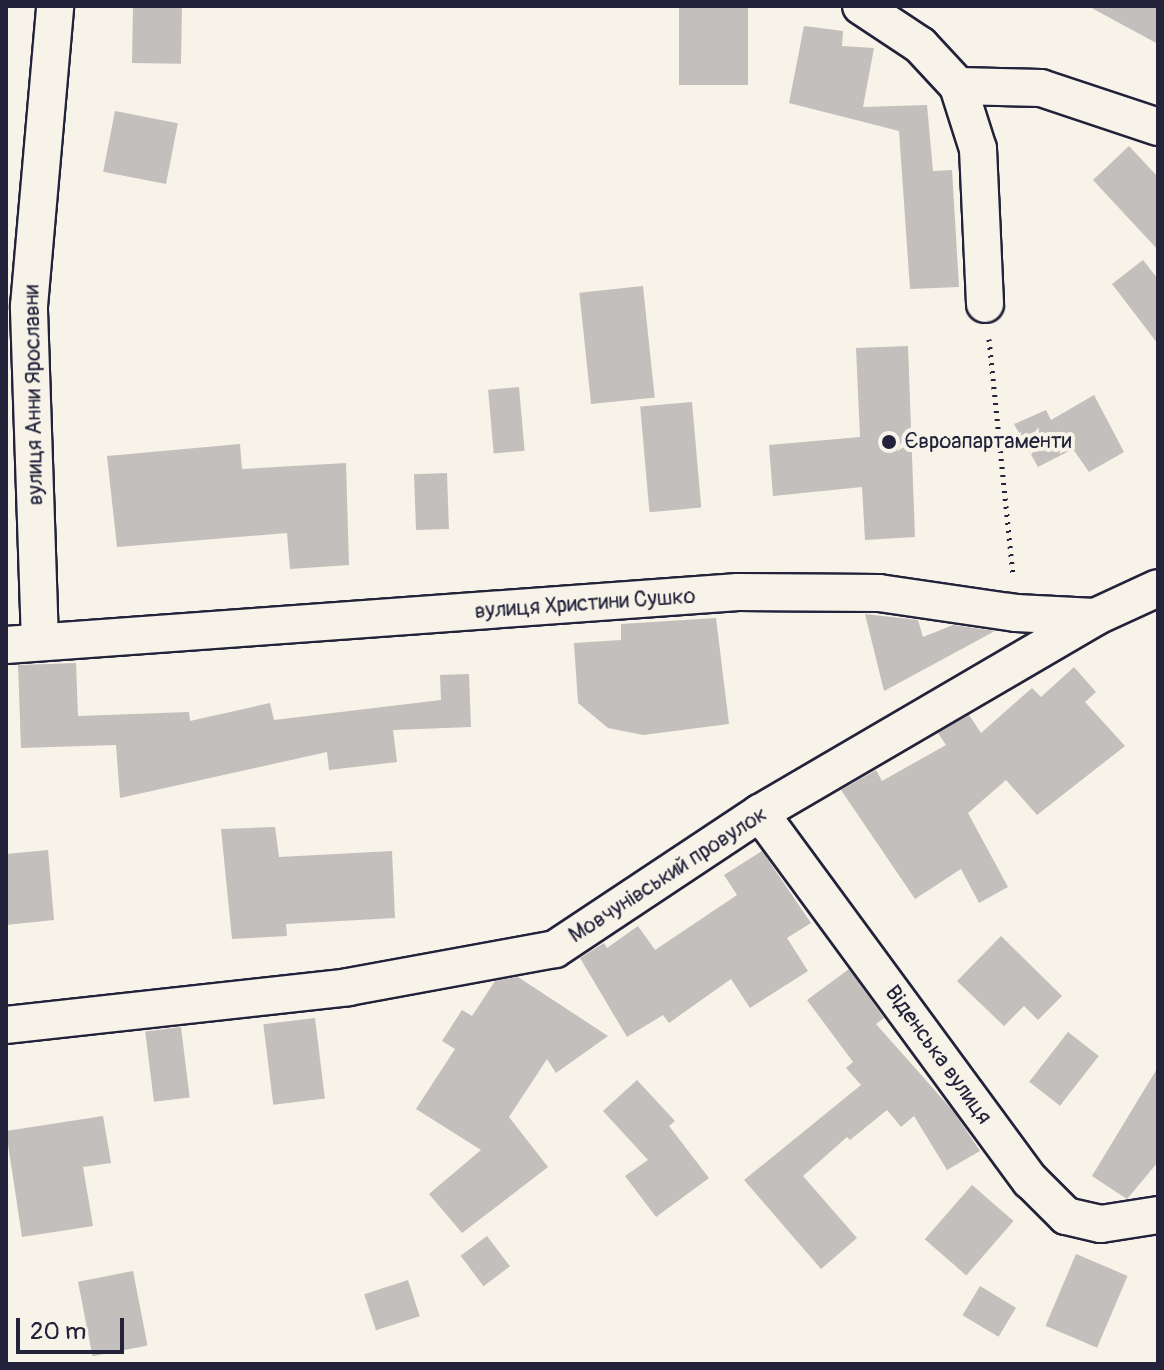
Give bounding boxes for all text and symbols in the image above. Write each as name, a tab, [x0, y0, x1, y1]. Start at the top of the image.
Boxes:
street label: вулиця Анни Ярославни	[19, 284, 49, 506]
place label: Євроапартаменти	[905, 429, 1072, 455]
marker: Євроапартаменти	[880, 433, 898, 451]
street label: вулиця Христини Сушко	[474, 583, 696, 625]
street label: Мовчунівський провулок	[564, 801, 772, 949]
street label: Віденська вулиця	[879, 981, 997, 1129]
scale bar	[20, 1302, 128, 1352]
text: 20 m	[30, 1317, 86, 1346]

